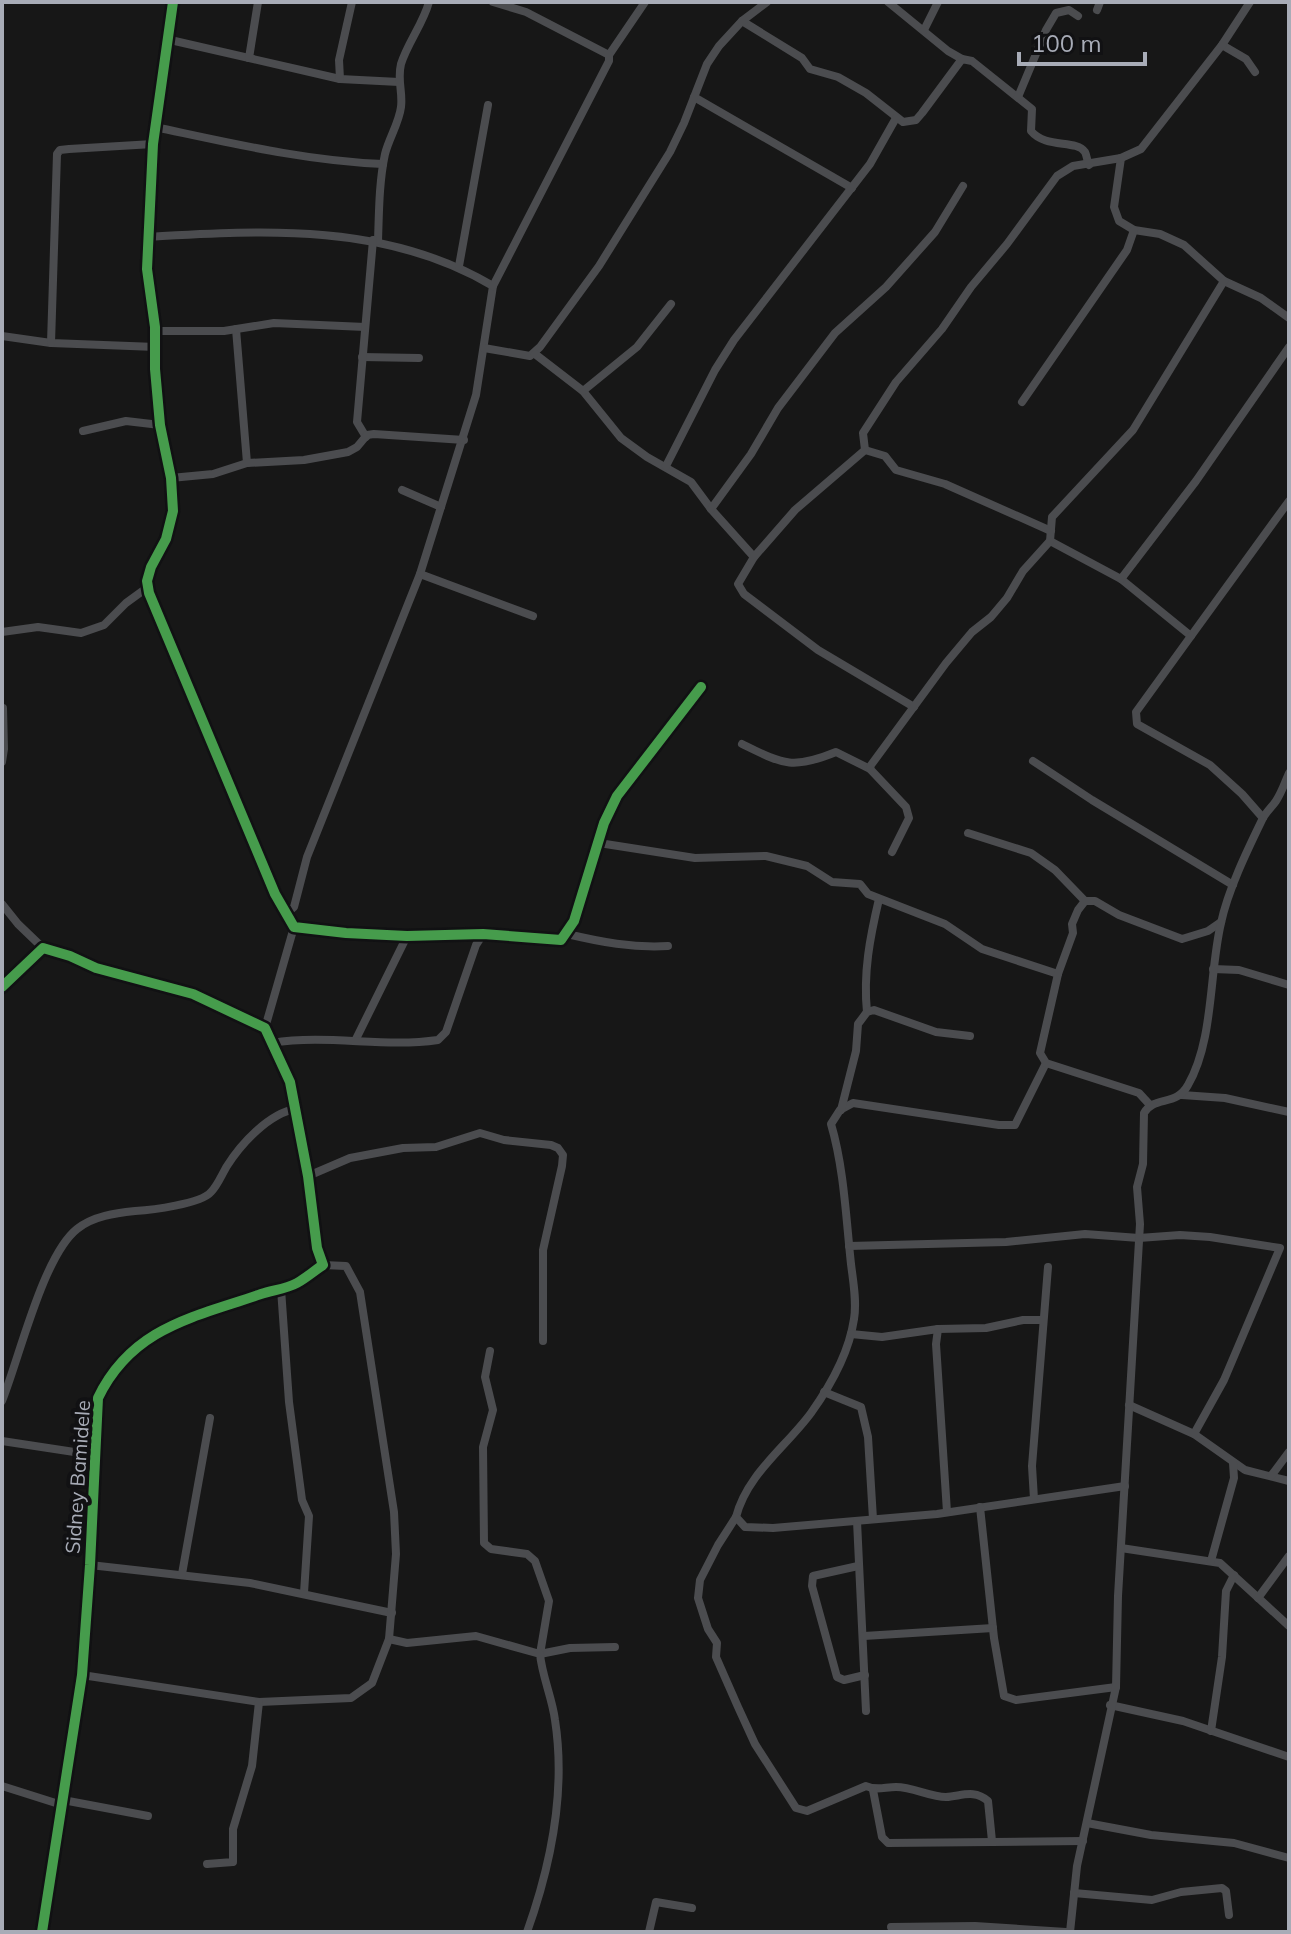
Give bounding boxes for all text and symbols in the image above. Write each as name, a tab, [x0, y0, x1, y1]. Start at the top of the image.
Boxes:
scale bar	[1019, 16, 1145, 66]
text: 100 m	[1031, 28, 1102, 58]
street label: Sidney Bamidele	[60, 1399, 95, 1555]

